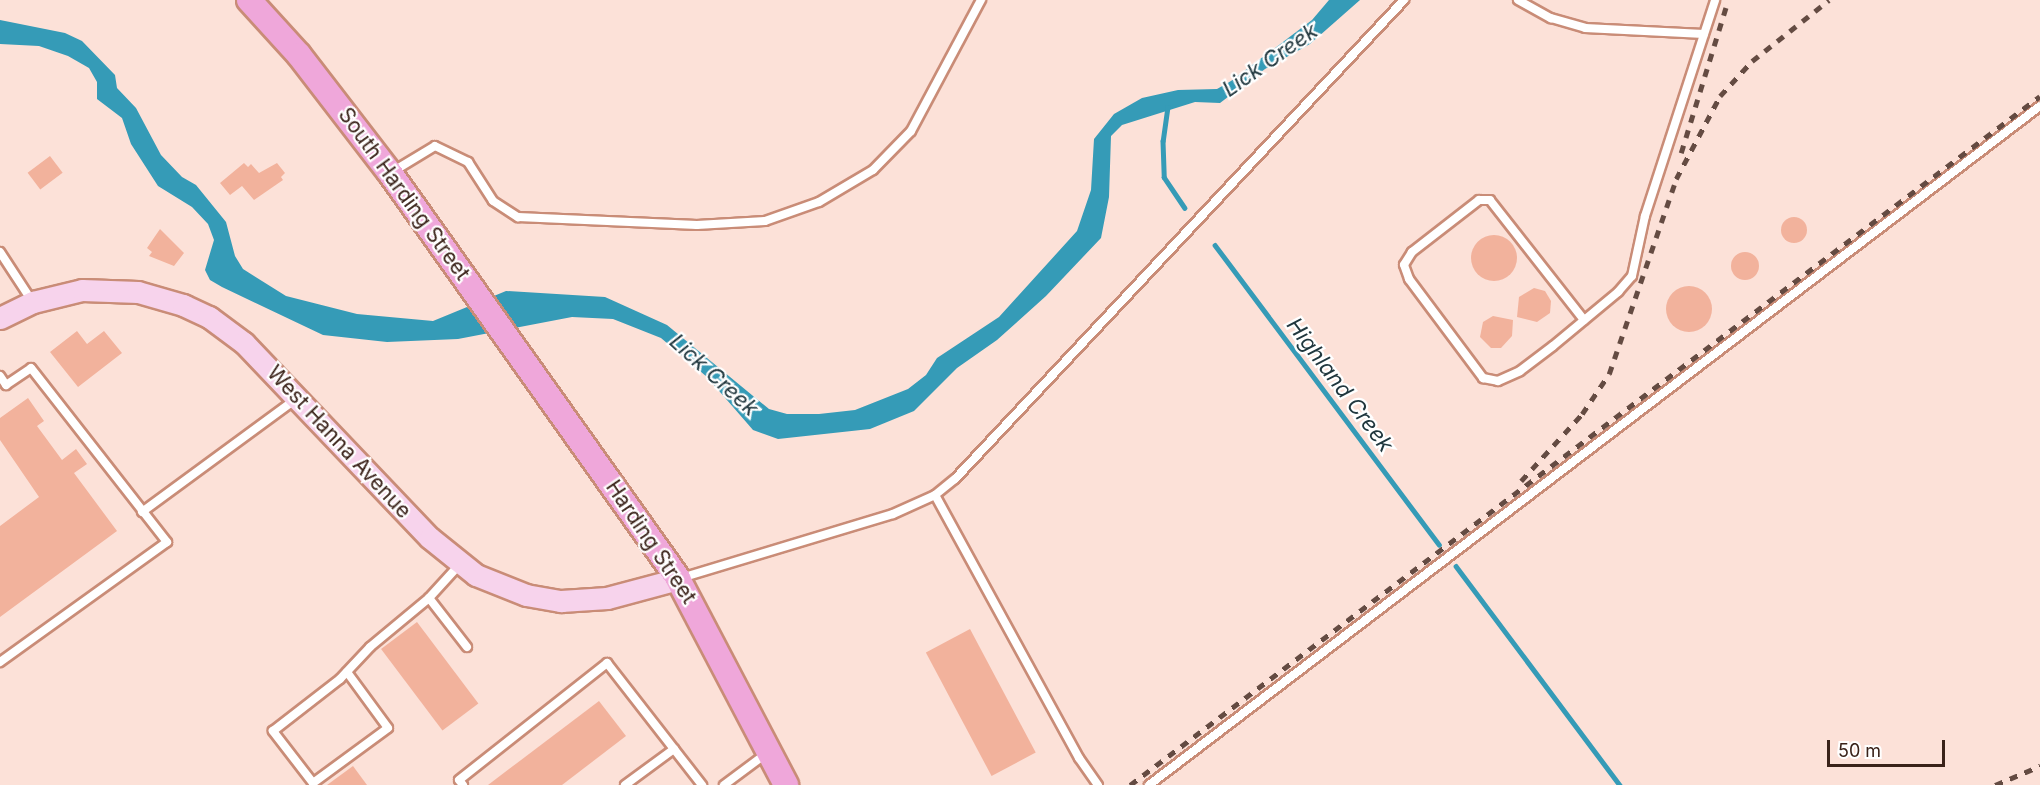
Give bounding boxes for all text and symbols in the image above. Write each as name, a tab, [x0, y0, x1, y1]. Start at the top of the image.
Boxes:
water label: Lick Creek	[1217, 18, 1323, 102]
street label: South Harding Street	[333, 103, 475, 285]
water label: Highland Creek	[1281, 313, 1399, 457]
water label: Lick Creek	[664, 328, 764, 422]
street label: West Hanna Avenue	[262, 360, 416, 524]
street label: Harding Street	[600, 476, 702, 608]
scale bar	[1830, 728, 1948, 766]
text: 50 m	[1838, 740, 1881, 761]

